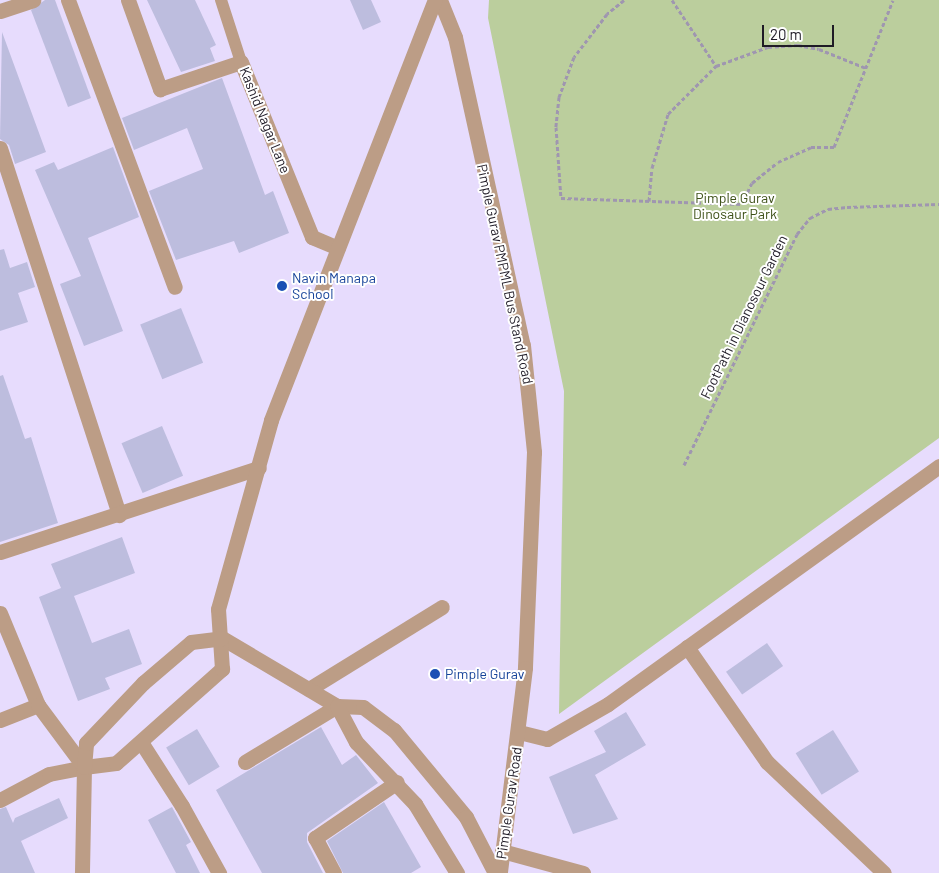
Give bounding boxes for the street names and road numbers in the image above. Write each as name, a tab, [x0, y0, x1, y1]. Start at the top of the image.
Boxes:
street label: Kashid Nagar Lane	[236, 64, 294, 176]
street label: Pimple Gurav PMPML Bus Stand Road	[473, 162, 537, 386]
street label: FootPath in Dianosour Garden	[697, 232, 791, 402]
street label: Pimple Gurav Road	[493, 746, 525, 860]

